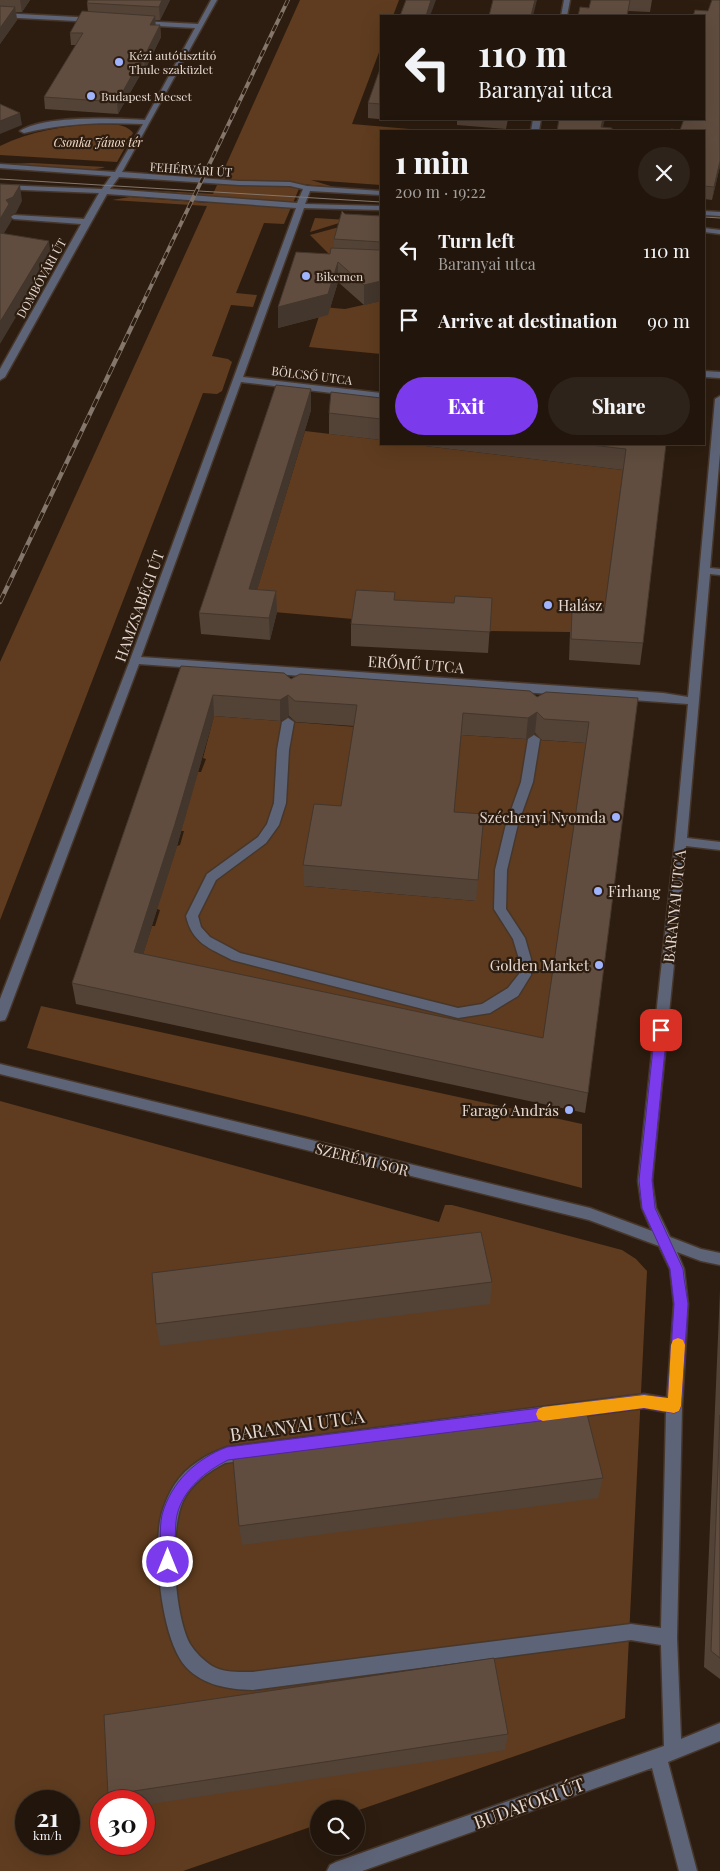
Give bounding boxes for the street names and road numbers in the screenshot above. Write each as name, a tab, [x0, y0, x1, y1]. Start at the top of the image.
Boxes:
street label: FEHÉRVÁRI ÚT	[149, 158, 233, 180]
street label: DOMBÓVÁRI ÚT	[12, 235, 70, 321]
street label: BÖLCSŐ UTCA	[271, 362, 354, 388]
street label: HAMZSABÉGI ÚT	[110, 548, 168, 664]
street label: ERŐMŰ UTCA	[367, 651, 465, 677]
street label: BARANYAI UTCA	[658, 848, 690, 963]
street label: SZERÉMI SOR	[313, 1138, 411, 1180]
street label: BARANYAI UTCA	[228, 1404, 367, 1446]
street label: BUDAFOKI ÚT	[470, 1772, 588, 1834]

